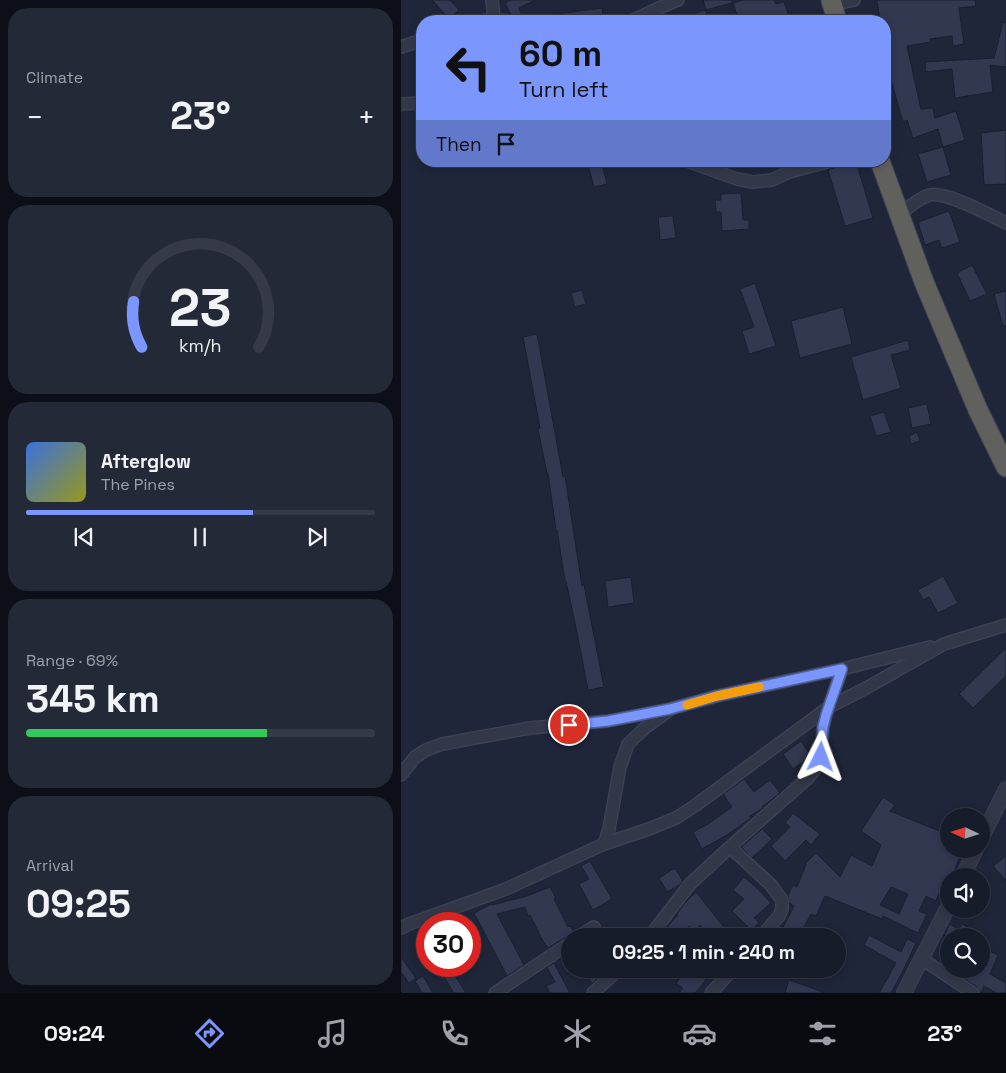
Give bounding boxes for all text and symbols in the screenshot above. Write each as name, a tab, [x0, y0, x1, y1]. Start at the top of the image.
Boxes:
text: 60 m	[519, 32, 602, 76]
icon: left	[436, 35, 501, 100]
text: Climate	[26, 67, 83, 88]
text: Turn left	[519, 75, 609, 103]
text: 23°	[170, 92, 231, 140]
text: −	[26, 99, 43, 135]
text: +	[358, 99, 375, 135]
icon: arrive	[492, 130, 520, 158]
text: Then	[436, 132, 482, 157]
text: 23	[169, 275, 232, 341]
text: km/h	[179, 334, 222, 357]
text: Afterglow	[101, 449, 191, 474]
text: The Pines	[101, 474, 175, 495]
icon: previous	[70, 523, 98, 551]
icon: pause	[186, 523, 214, 551]
icon: next	[303, 523, 331, 551]
text: Range · 69%	[26, 650, 118, 671]
text: 345 km	[26, 675, 160, 723]
pin	[548, 704, 590, 746]
icon: arrive	[555, 711, 583, 739]
position arrow	[794, 730, 846, 782]
north arrow	[940, 808, 990, 858]
map controls	[940, 808, 990, 978]
text: Arrival	[26, 855, 74, 876]
button: sound	[940, 868, 990, 918]
text: 09:25	[26, 880, 131, 928]
speed limit sign: 30	[416, 912, 481, 977]
button: search	[940, 928, 990, 978]
text: 09:25 · 1 min · 240 m	[612, 940, 795, 965]
icon: directions	[192, 1016, 227, 1051]
icon: music	[315, 1016, 350, 1051]
icon: phone	[437, 1016, 472, 1051]
icon: climate	[560, 1016, 595, 1051]
icon: car	[682, 1016, 717, 1051]
icon: filters	[805, 1016, 840, 1051]
text: 09:24	[44, 1019, 105, 1047]
text: 23°	[927, 1019, 962, 1047]

